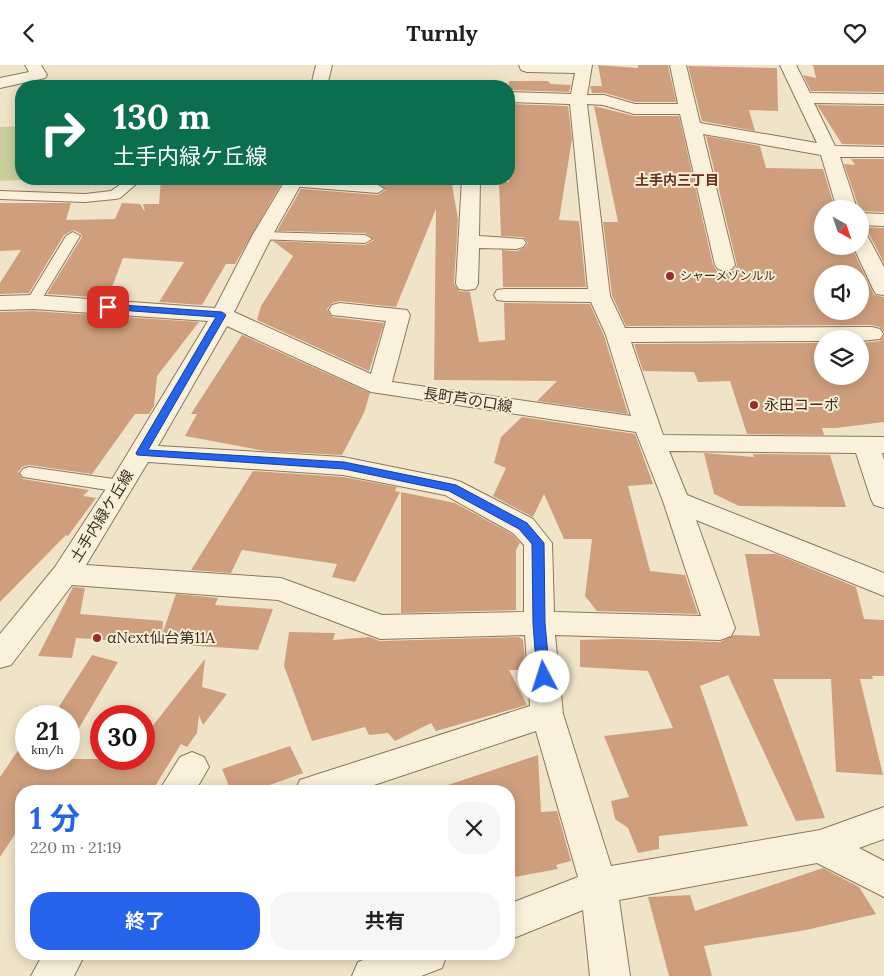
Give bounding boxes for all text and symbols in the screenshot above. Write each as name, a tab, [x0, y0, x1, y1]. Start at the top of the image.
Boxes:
icon: back	[15, 19, 43, 47]
text: Turnly	[406, 19, 478, 47]
icon: heart	[841, 19, 869, 47]
text: 130 m	[113, 94, 210, 139]
icon: right	[30, 100, 95, 165]
text: 土手内緑ケ丘線	[113, 142, 267, 170]
district label: 土手内三丁目	[635, 171, 719, 189]
north arrow	[814, 200, 869, 255]
map controls	[814, 200, 869, 385]
button: sound	[814, 265, 869, 320]
place label: シャーメゾンルル	[680, 268, 776, 283]
marker: シャーメゾンルル	[664, 270, 676, 282]
pin	[87, 286, 129, 328]
icon: arrive	[94, 293, 122, 321]
button: layers	[814, 330, 869, 385]
street label: 長町芦の口線	[422, 383, 514, 416]
place label: 永田コーポ	[764, 395, 839, 414]
marker: 永田コーポ	[748, 399, 760, 411]
street label: 土手内緑ケ丘線	[66, 466, 137, 565]
place label: αNext仙台第11A	[107, 628, 215, 647]
marker: αNext仙台第11A	[91, 632, 103, 644]
position arrow	[517, 650, 569, 702]
speed limit sign: 30	[90, 705, 155, 770]
text: 21	[36, 715, 59, 747]
text: km/h	[31, 742, 64, 757]
text: 1 分	[30, 799, 80, 837]
button: close	[448, 802, 500, 854]
text: 220 m · 21:19	[30, 837, 122, 857]
button: 終了	[30, 892, 260, 950]
button: 共有	[270, 892, 500, 950]

